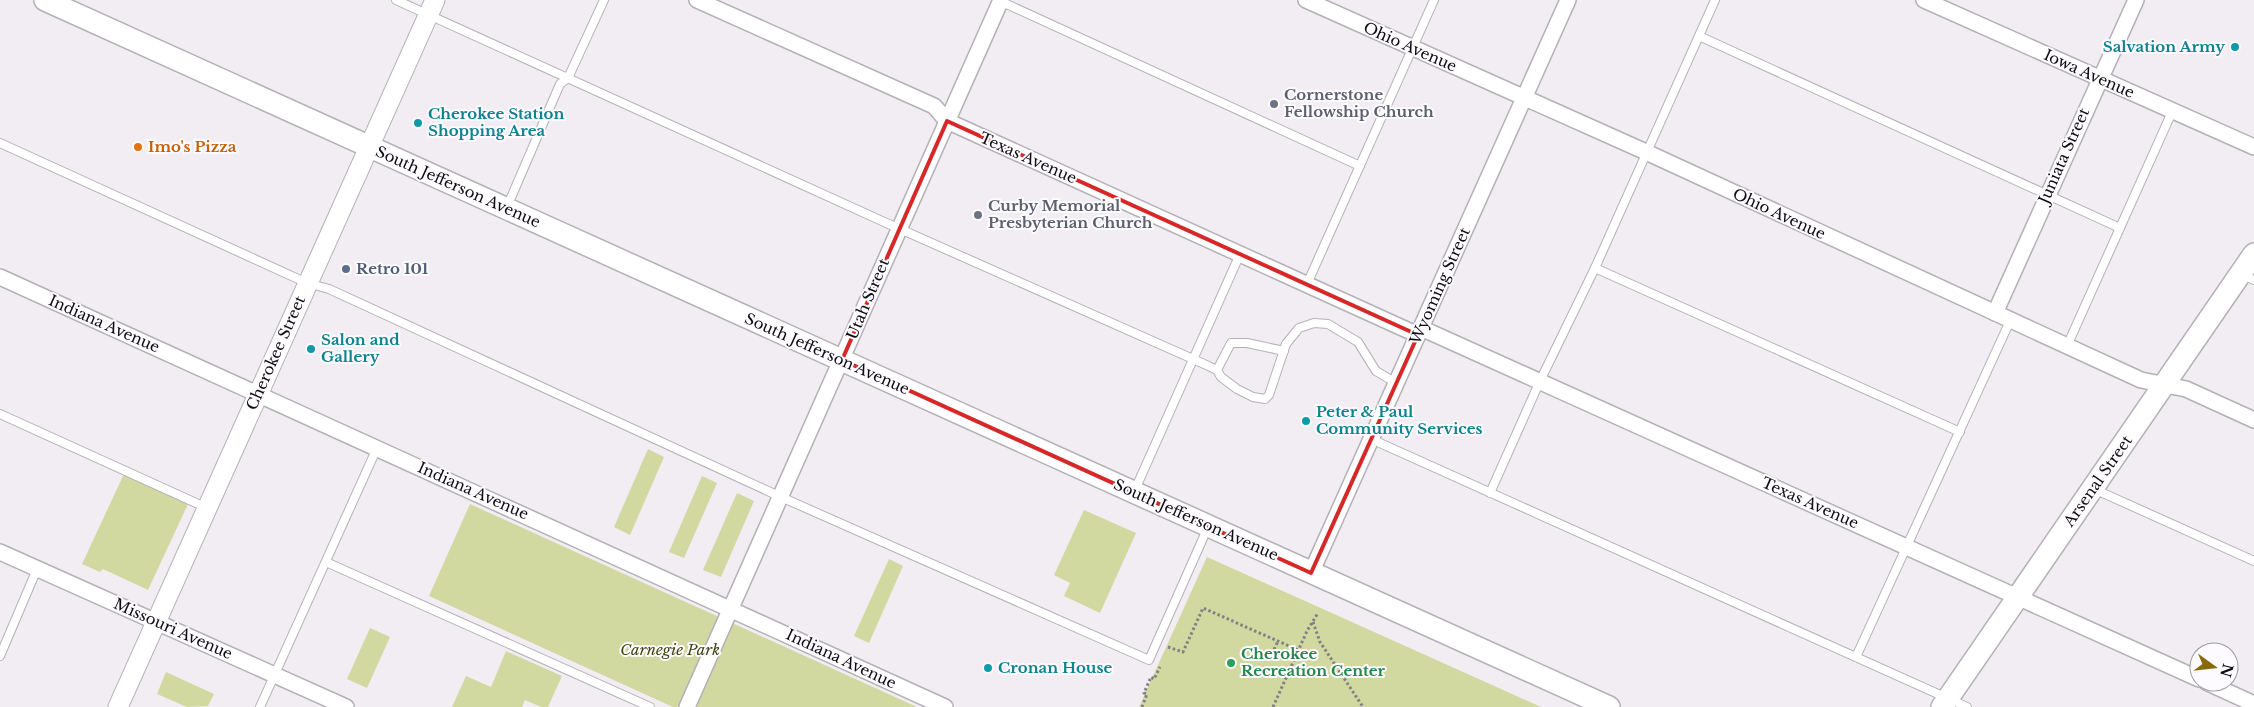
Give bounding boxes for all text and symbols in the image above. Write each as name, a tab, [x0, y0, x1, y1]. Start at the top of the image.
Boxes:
street label: Ohio Avenue	[1361, 18, 1460, 76]
place label: Salvation Army	[2103, 37, 2225, 56]
marker: Salvation Army	[2229, 41, 2241, 53]
street label: Iowa Avenue	[2041, 45, 2137, 102]
place label: Cornerstone Fellowship Church	[1284, 85, 1434, 121]
marker: Cornerstone Fellowship Church	[1268, 98, 1280, 110]
place label: Cherokee Station Shopping Area	[428, 104, 564, 140]
street label: Juniata Street	[2033, 105, 2093, 208]
marker: Cherokee Station Shopping Area	[412, 117, 424, 129]
street label: Texas Avenue	[977, 128, 1080, 187]
place label: Imo's Pizza	[148, 137, 237, 156]
marker: Imo's Pizza	[132, 141, 144, 153]
street label: South Jefferson Avenue	[373, 142, 543, 231]
street label: Ohio Avenue	[1730, 184, 1829, 243]
place label: Curby Memorial Presbyterian Church	[988, 196, 1153, 232]
marker: Curby Memorial Presbyterian Church	[972, 209, 984, 221]
street label: Wyoming Street	[1405, 224, 1474, 348]
street label: Utah Street	[842, 255, 893, 342]
place label: Retro 101	[356, 259, 429, 278]
marker: Retro 101	[340, 263, 352, 275]
street label: Indiana Avenue	[46, 291, 163, 357]
street label: Cherokee Street	[242, 292, 309, 413]
street label: South Jefferson Avenue	[742, 309, 912, 398]
place label: Salon and Gallery	[321, 330, 400, 366]
marker: Salon and Gallery	[305, 343, 317, 355]
place label: Peter & Paul Community Services	[1316, 402, 1483, 438]
marker: Peter & Paul Community Services	[1300, 415, 1312, 427]
street label: Arsenal Street	[2059, 431, 2136, 531]
street label: Indiana Avenue	[415, 458, 532, 524]
street label: Texas Avenue	[1759, 473, 1862, 532]
street label: South Jefferson Avenue	[1111, 475, 1281, 564]
street label: Missouri Avenue	[111, 594, 236, 663]
street label: Indiana Avenue	[783, 625, 899, 692]
park label: Carnegie Park	[620, 640, 720, 659]
north arrow	[2189, 642, 2239, 692]
place label: Cherokee Recreation Center	[1241, 644, 1386, 680]
marker: Cherokee Recreation Center	[1225, 657, 1237, 669]
place label: Cronan House	[998, 658, 1112, 677]
marker: Cronan House	[982, 662, 994, 674]
text: N	[2216, 662, 2237, 679]

